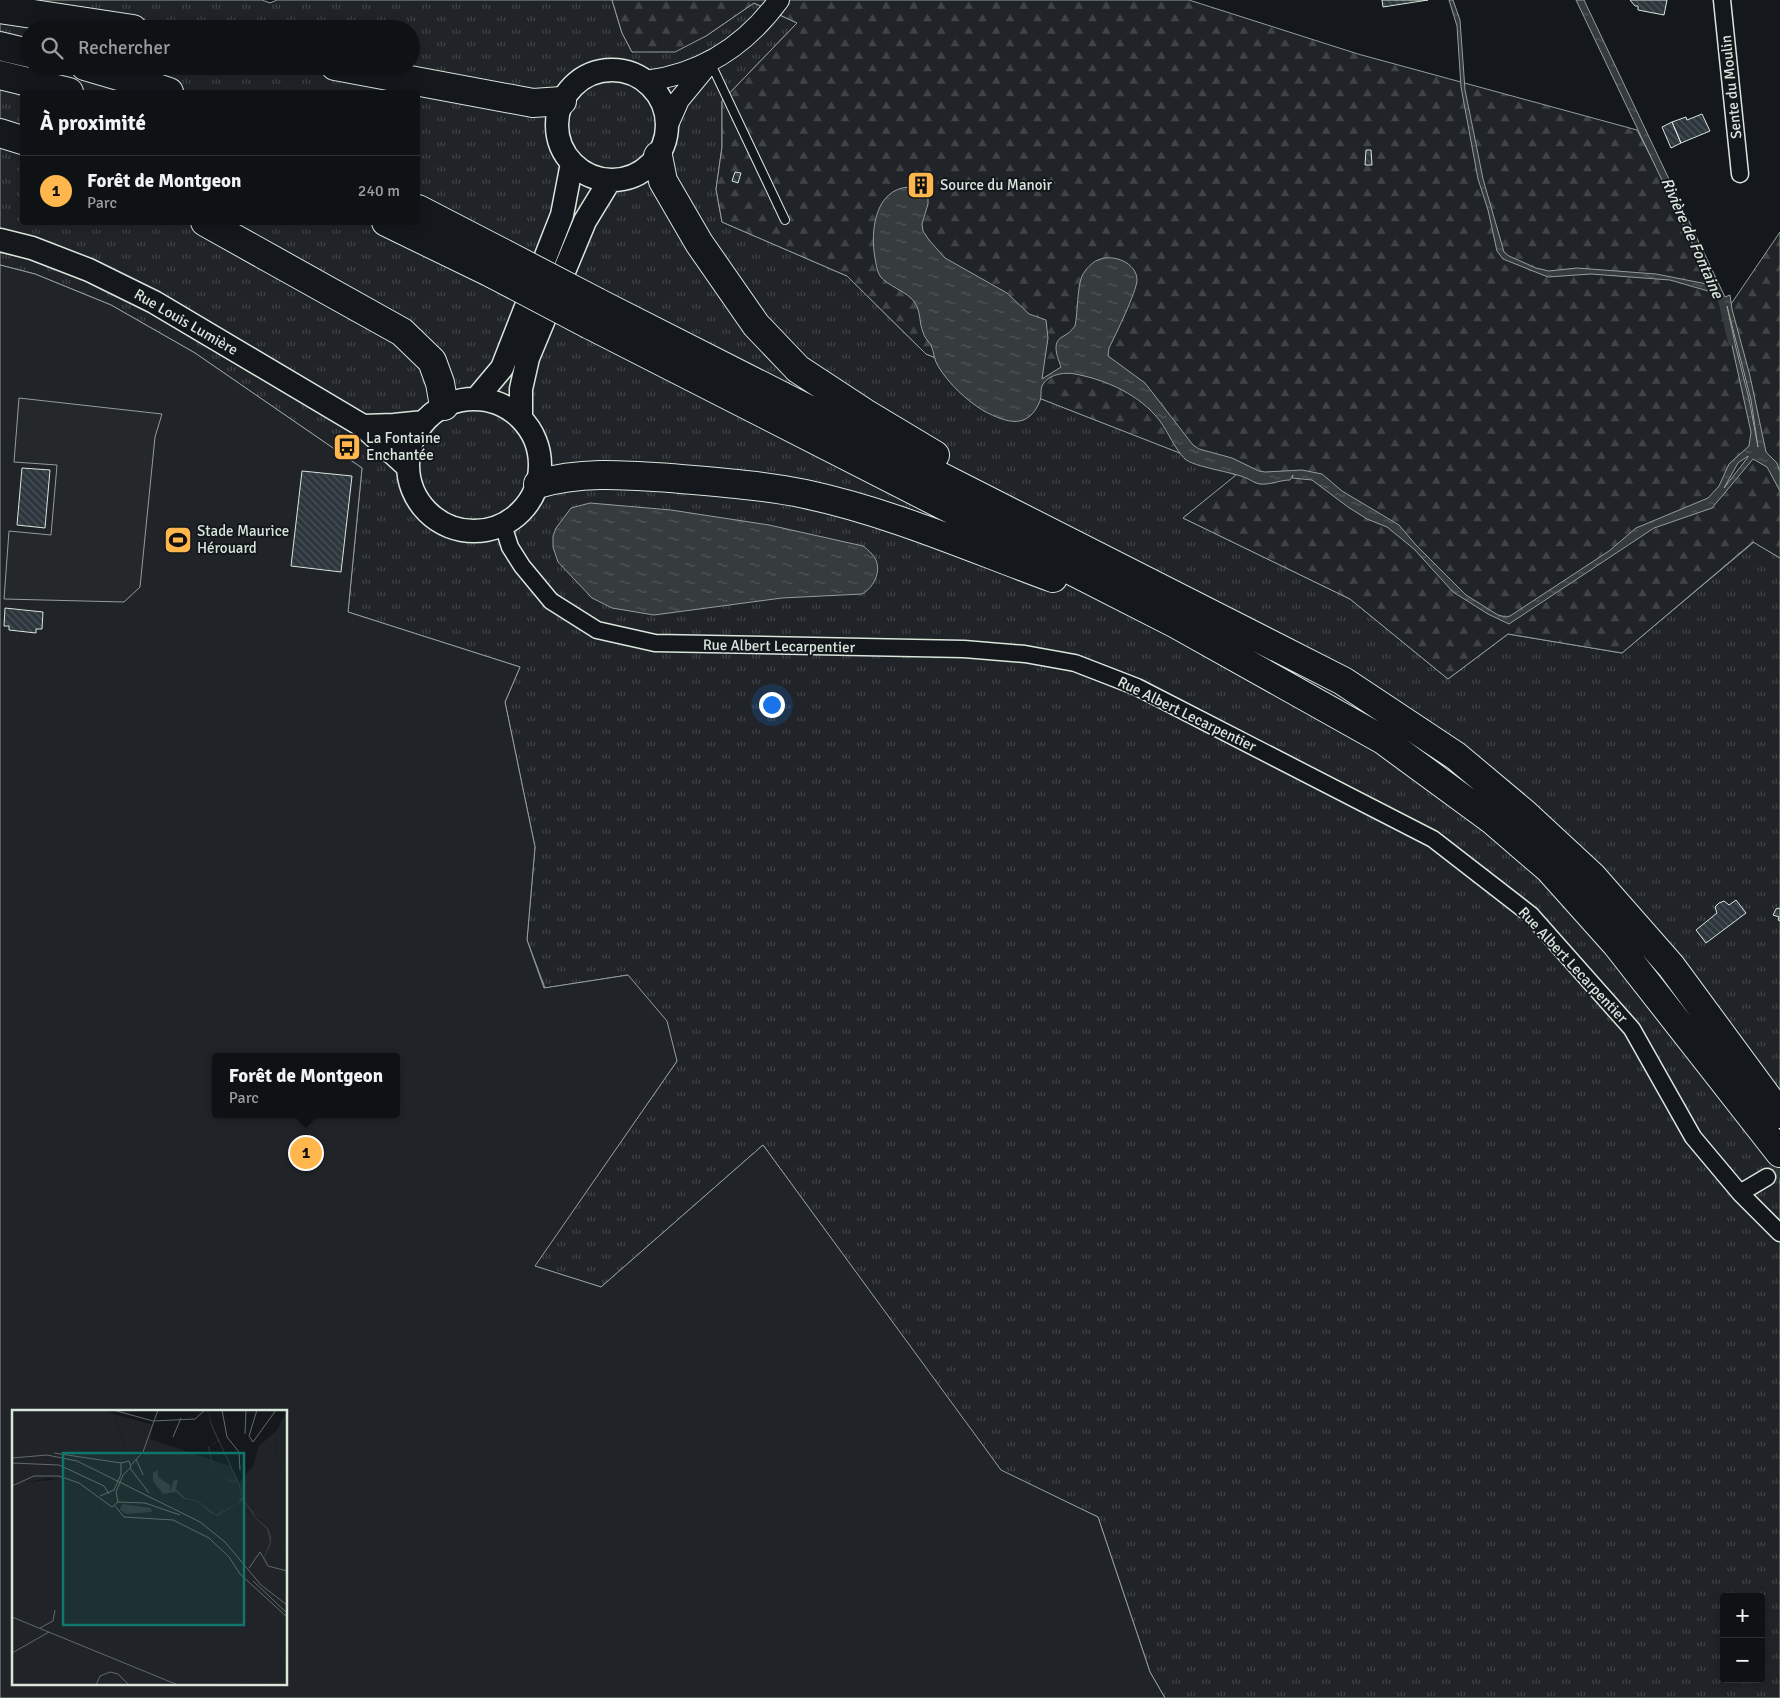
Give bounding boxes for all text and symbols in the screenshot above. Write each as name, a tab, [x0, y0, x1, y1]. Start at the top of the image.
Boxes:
search box	[20, 20, 420, 75]
icon: search	[38, 34, 66, 62]
street label: Sente du Moulin	[1717, 34, 1745, 140]
text: Rechercher	[78, 36, 170, 60]
text: À proximité	[40, 110, 146, 136]
text: Forêt de Montgeon	[87, 169, 241, 193]
building icon: Source du Manoir	[906, 170, 936, 200]
water label: Rivière de Fontaine	[1656, 175, 1728, 302]
place label: Source du Manoir	[940, 176, 1053, 194]
text: 1	[52, 181, 60, 201]
text: 240 m	[358, 181, 400, 201]
text: Parc	[87, 193, 117, 213]
street label: Rue Louis Lumière	[131, 285, 241, 359]
place label: La Fontaine Enchantée	[366, 429, 441, 464]
bus stop icon: La Fontaine Enchantée	[332, 432, 362, 462]
place label: Stade Maurice Hérouard	[197, 522, 289, 557]
sports icon: Stade Maurice Hérouard	[163, 525, 193, 555]
street label: Rue Albert Lecarpentier	[703, 636, 856, 656]
street label: Rue Albert Lecarpentier	[1115, 673, 1260, 756]
your location	[759, 692, 785, 718]
street label: Rue Albert Lecarpentier	[1515, 903, 1632, 1027]
popup	[212, 1053, 400, 1118]
text: Forêt de Montgeon	[229, 1064, 383, 1088]
text: Parc	[229, 1088, 259, 1108]
pin: 1	[290, 1134, 322, 1172]
inset map	[12, 1410, 288, 1686]
map controls	[1720, 1593, 1765, 1683]
button: +	[1720, 1593, 1765, 1638]
button: −	[1720, 1638, 1765, 1683]

